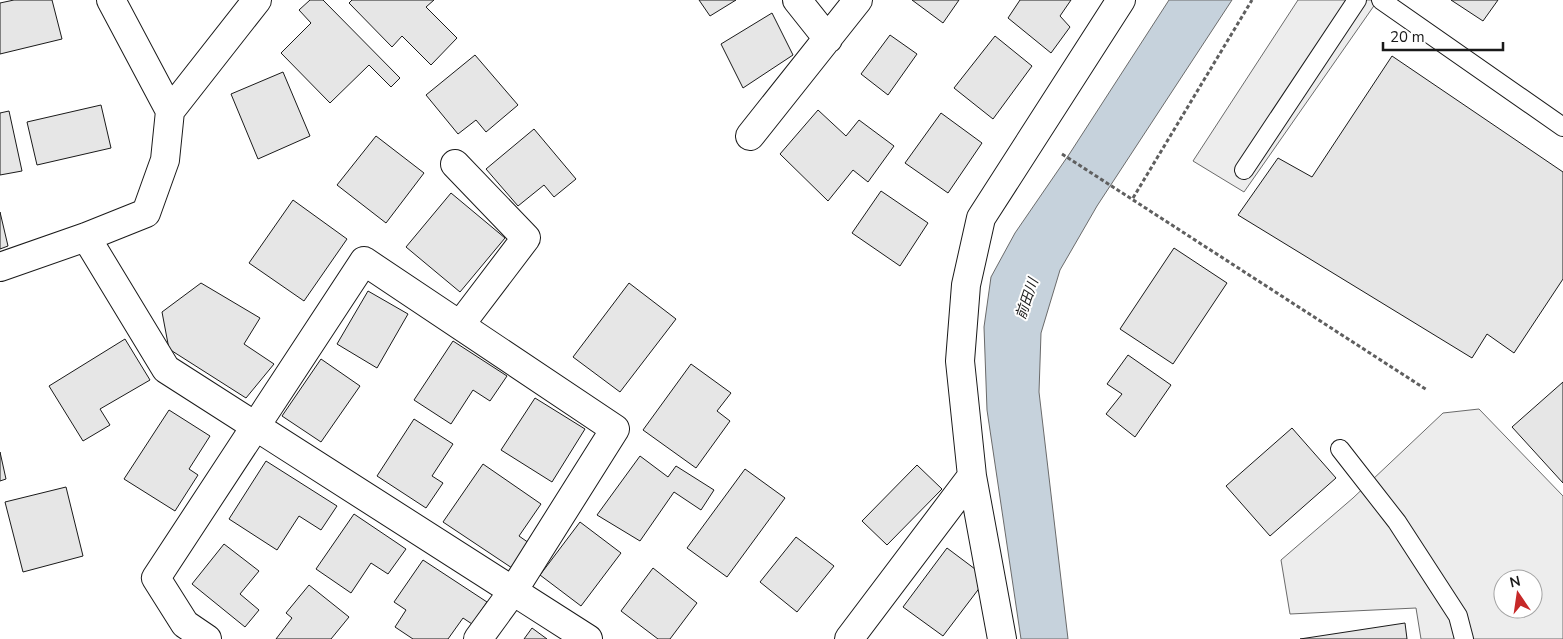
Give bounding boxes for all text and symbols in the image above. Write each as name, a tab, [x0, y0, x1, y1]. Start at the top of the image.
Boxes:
scale bar	[1383, 20, 1503, 52]
text: 20 m	[1390, 27, 1425, 47]
water label: 前田川	[1011, 274, 1043, 322]
north arrow	[1493, 569, 1543, 619]
text: N	[1508, 571, 1522, 592]

